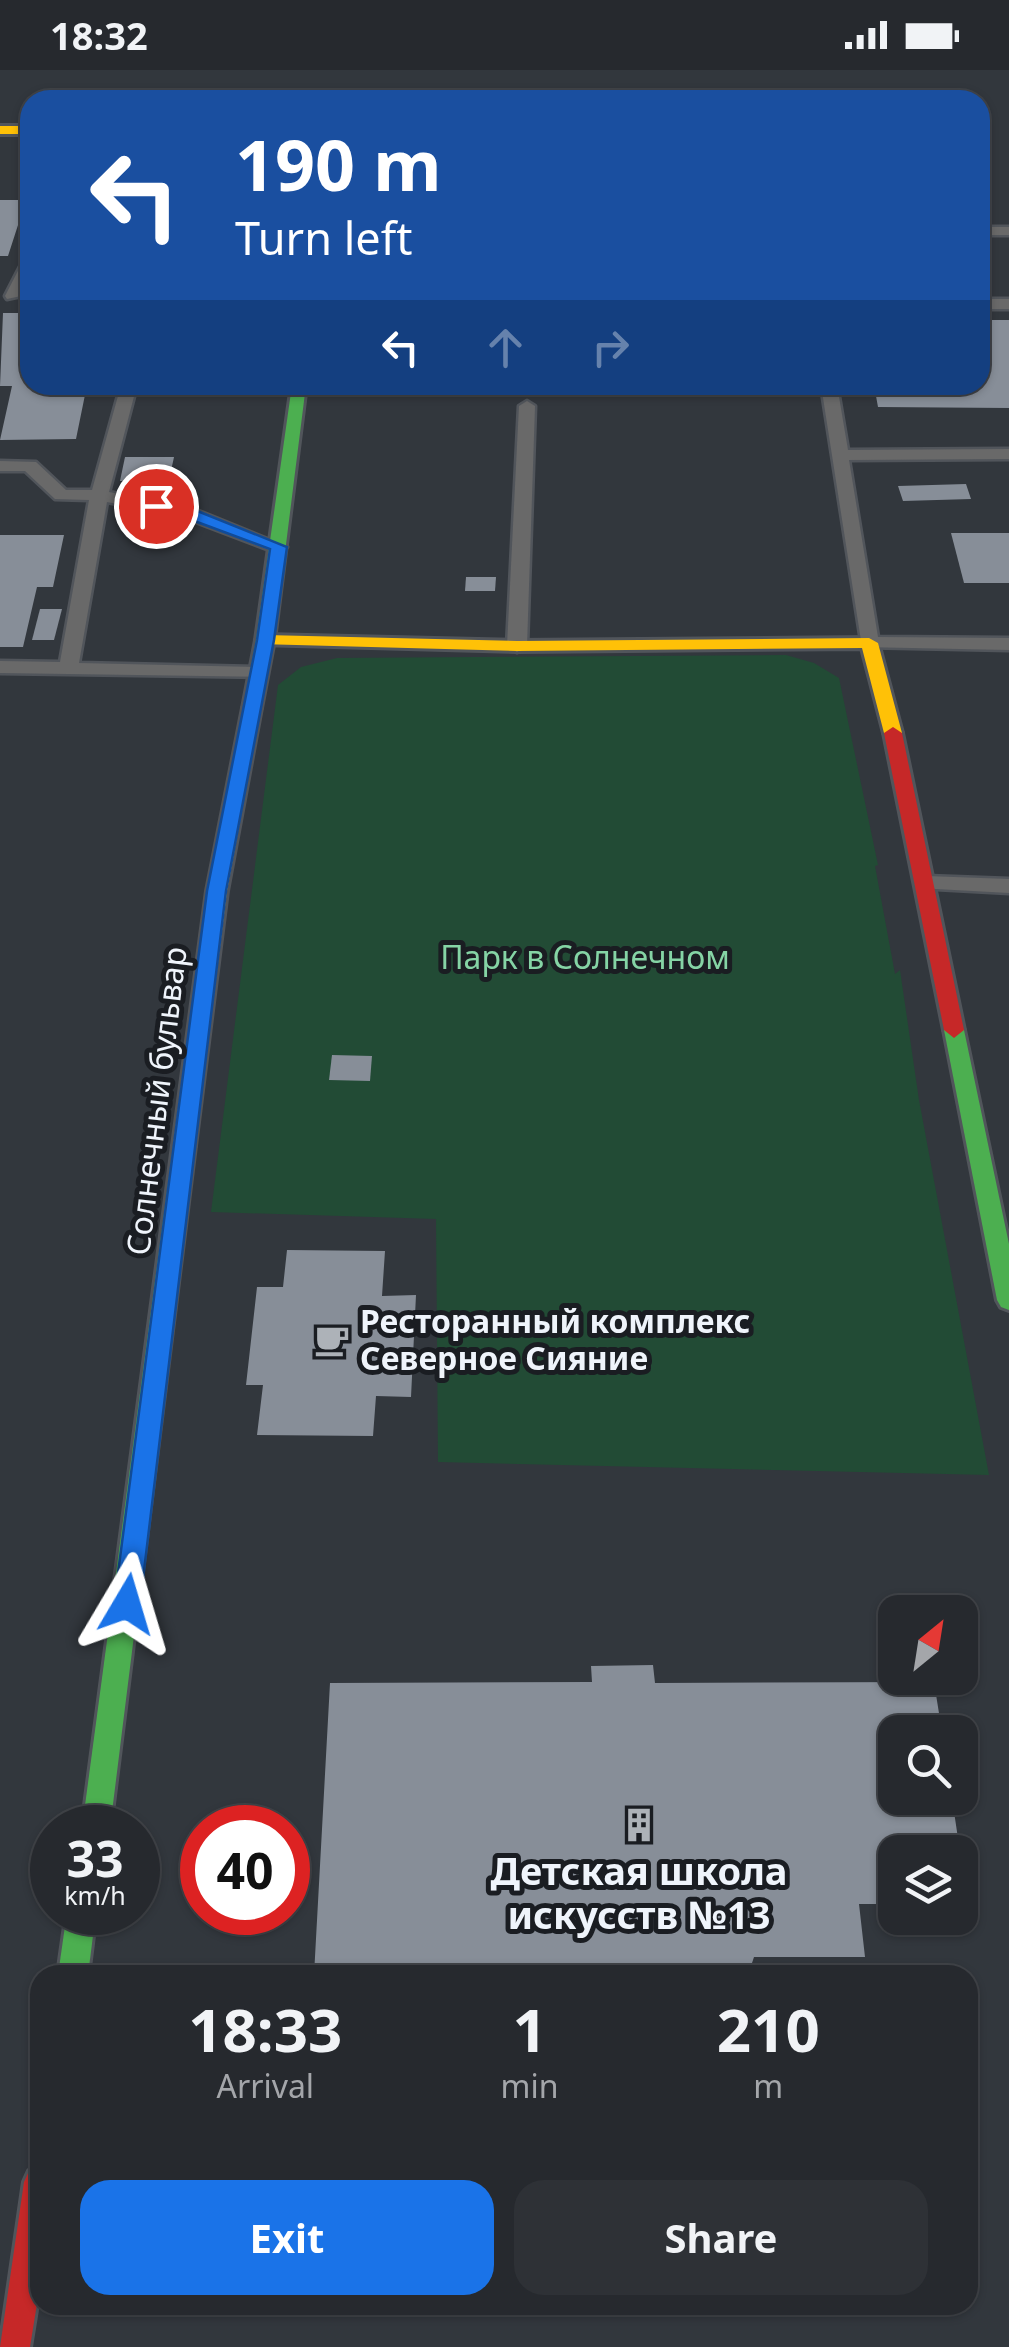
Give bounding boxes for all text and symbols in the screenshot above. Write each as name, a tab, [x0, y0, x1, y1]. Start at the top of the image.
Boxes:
text: 18:32	[50, 9, 148, 61]
text: 190 m	[235, 116, 442, 212]
icon: left	[70, 130, 200, 260]
text: Turn left	[235, 207, 412, 268]
icon: left	[373, 320, 428, 375]
icon: ahead	[478, 320, 533, 375]
icon: right	[583, 320, 638, 375]
pin	[114, 464, 199, 549]
icon: arrive	[129, 479, 184, 534]
park label: Парк в Солнечном	[440, 935, 730, 978]
street label: Солнечный бульвар	[115, 944, 196, 1258]
place label: Ресторанный комплекс Северное Сияние	[360, 1299, 750, 1379]
cafe icon: Ресторанный комплекс Северное Сияние	[313, 1321, 351, 1359]
position arrow	[75, 1552, 179, 1656]
north arrow	[878, 1595, 978, 1695]
map controls	[878, 1595, 978, 1935]
button: search	[878, 1715, 978, 1815]
speed limit sign: 40	[180, 1805, 310, 1935]
building icon: Детская школа искусств №13	[620, 1806, 658, 1844]
text: 33	[66, 1824, 124, 1892]
button: layers	[878, 1835, 978, 1935]
place label: Детская школа искусств №13	[491, 1844, 787, 1940]
text: km/h	[64, 1878, 126, 1912]
text: 18:33	[188, 1988, 342, 2070]
text: 1	[512, 1988, 547, 2070]
text: 210	[717, 1988, 820, 2070]
text: Arrival	[217, 2064, 314, 2107]
text: min	[501, 2064, 559, 2107]
text: m	[753, 2064, 783, 2107]
button: Exit	[80, 2180, 494, 2295]
button: Share	[514, 2180, 928, 2295]

